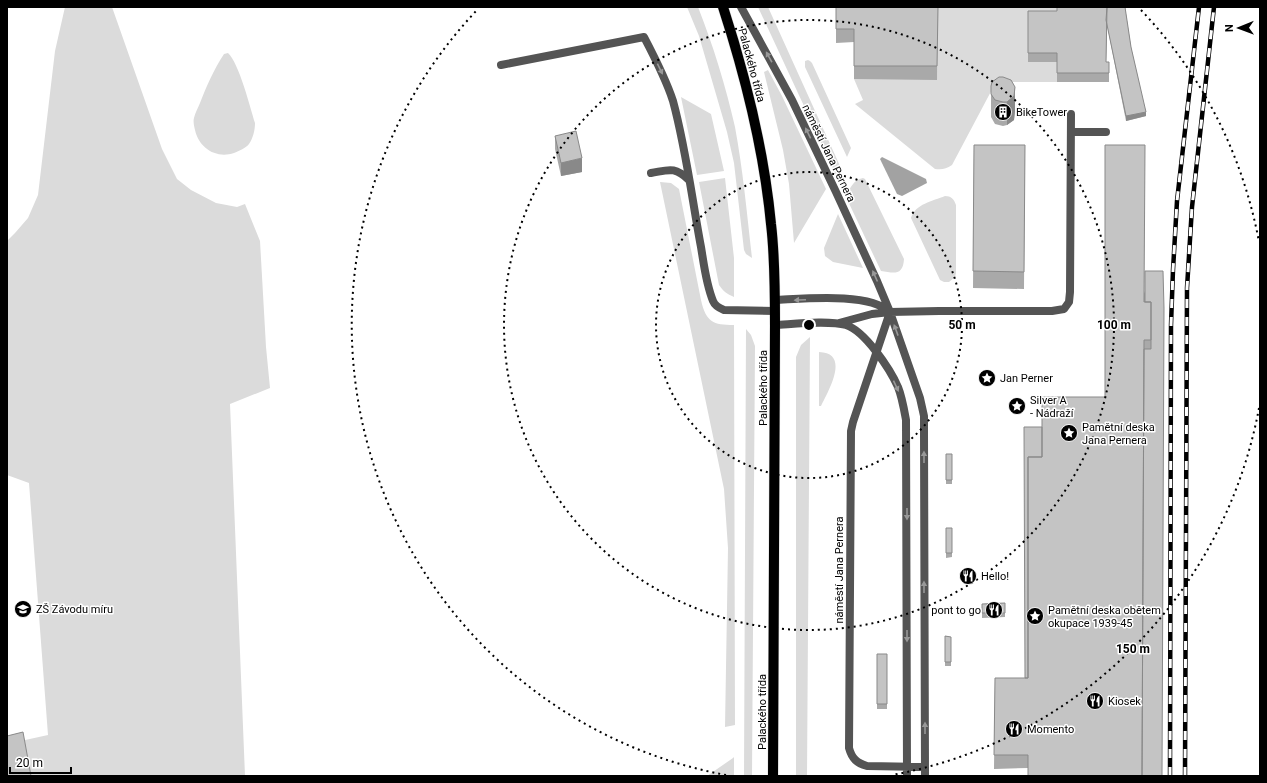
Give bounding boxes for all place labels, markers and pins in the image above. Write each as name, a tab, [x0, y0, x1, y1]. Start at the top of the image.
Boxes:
building icon: BikeTower	[993, 102, 1013, 122]
place label: BikeTower	[1016, 106, 1067, 119]
centre of rings	[802, 318, 816, 332]
place icon: Jan Perner	[977, 368, 997, 388]
place label: Jan Perner	[1000, 372, 1053, 385]
place label: Silver A - Nádraží	[1030, 394, 1075, 420]
place icon: Silver A - Nádraží	[1007, 396, 1027, 416]
place label: Pamětní deska Jana Pernera	[1082, 421, 1155, 447]
place icon: Pamětní deska Jana Pernera	[1059, 423, 1079, 443]
restaurant icon: Hello!	[958, 566, 978, 586]
place label: Hello!	[981, 570, 1009, 583]
school or university icon: ZŠ Závodu míru	[13, 599, 33, 619]
restaurant icon: pont to go	[984, 600, 1004, 620]
place label: ZŠ Závodu míru	[36, 603, 113, 616]
place label: pont to go	[931, 604, 981, 617]
place label: Pamětní deska obětem okupace 1939-45	[1048, 604, 1161, 630]
place icon: Pamětní deska obětem okupace 1939-45	[1025, 606, 1045, 626]
restaurant icon: Kiosek	[1085, 691, 1105, 711]
place label: Kiosek	[1108, 695, 1141, 708]
restaurant icon: Momento	[1004, 719, 1024, 739]
place label: Momento	[1027, 723, 1074, 736]

